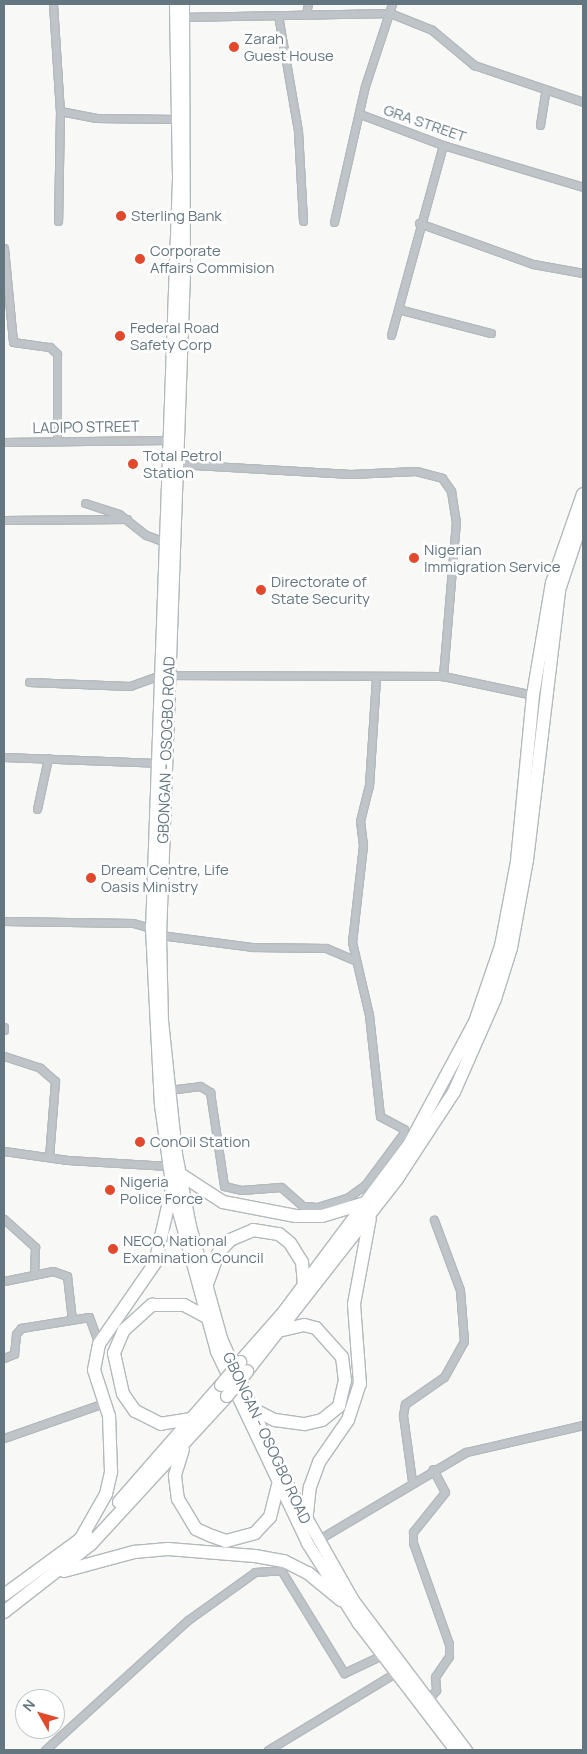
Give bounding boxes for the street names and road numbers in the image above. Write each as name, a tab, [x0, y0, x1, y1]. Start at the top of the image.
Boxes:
street label: GRA STREET	[381, 100, 469, 146]
street label: LADIPO STREET	[32, 417, 140, 437]
street label: GBONGAN - OSOGBO ROAD	[154, 656, 178, 844]
street label: GBONGAN - OSOGBO ROAD	[219, 1349, 315, 1527]

